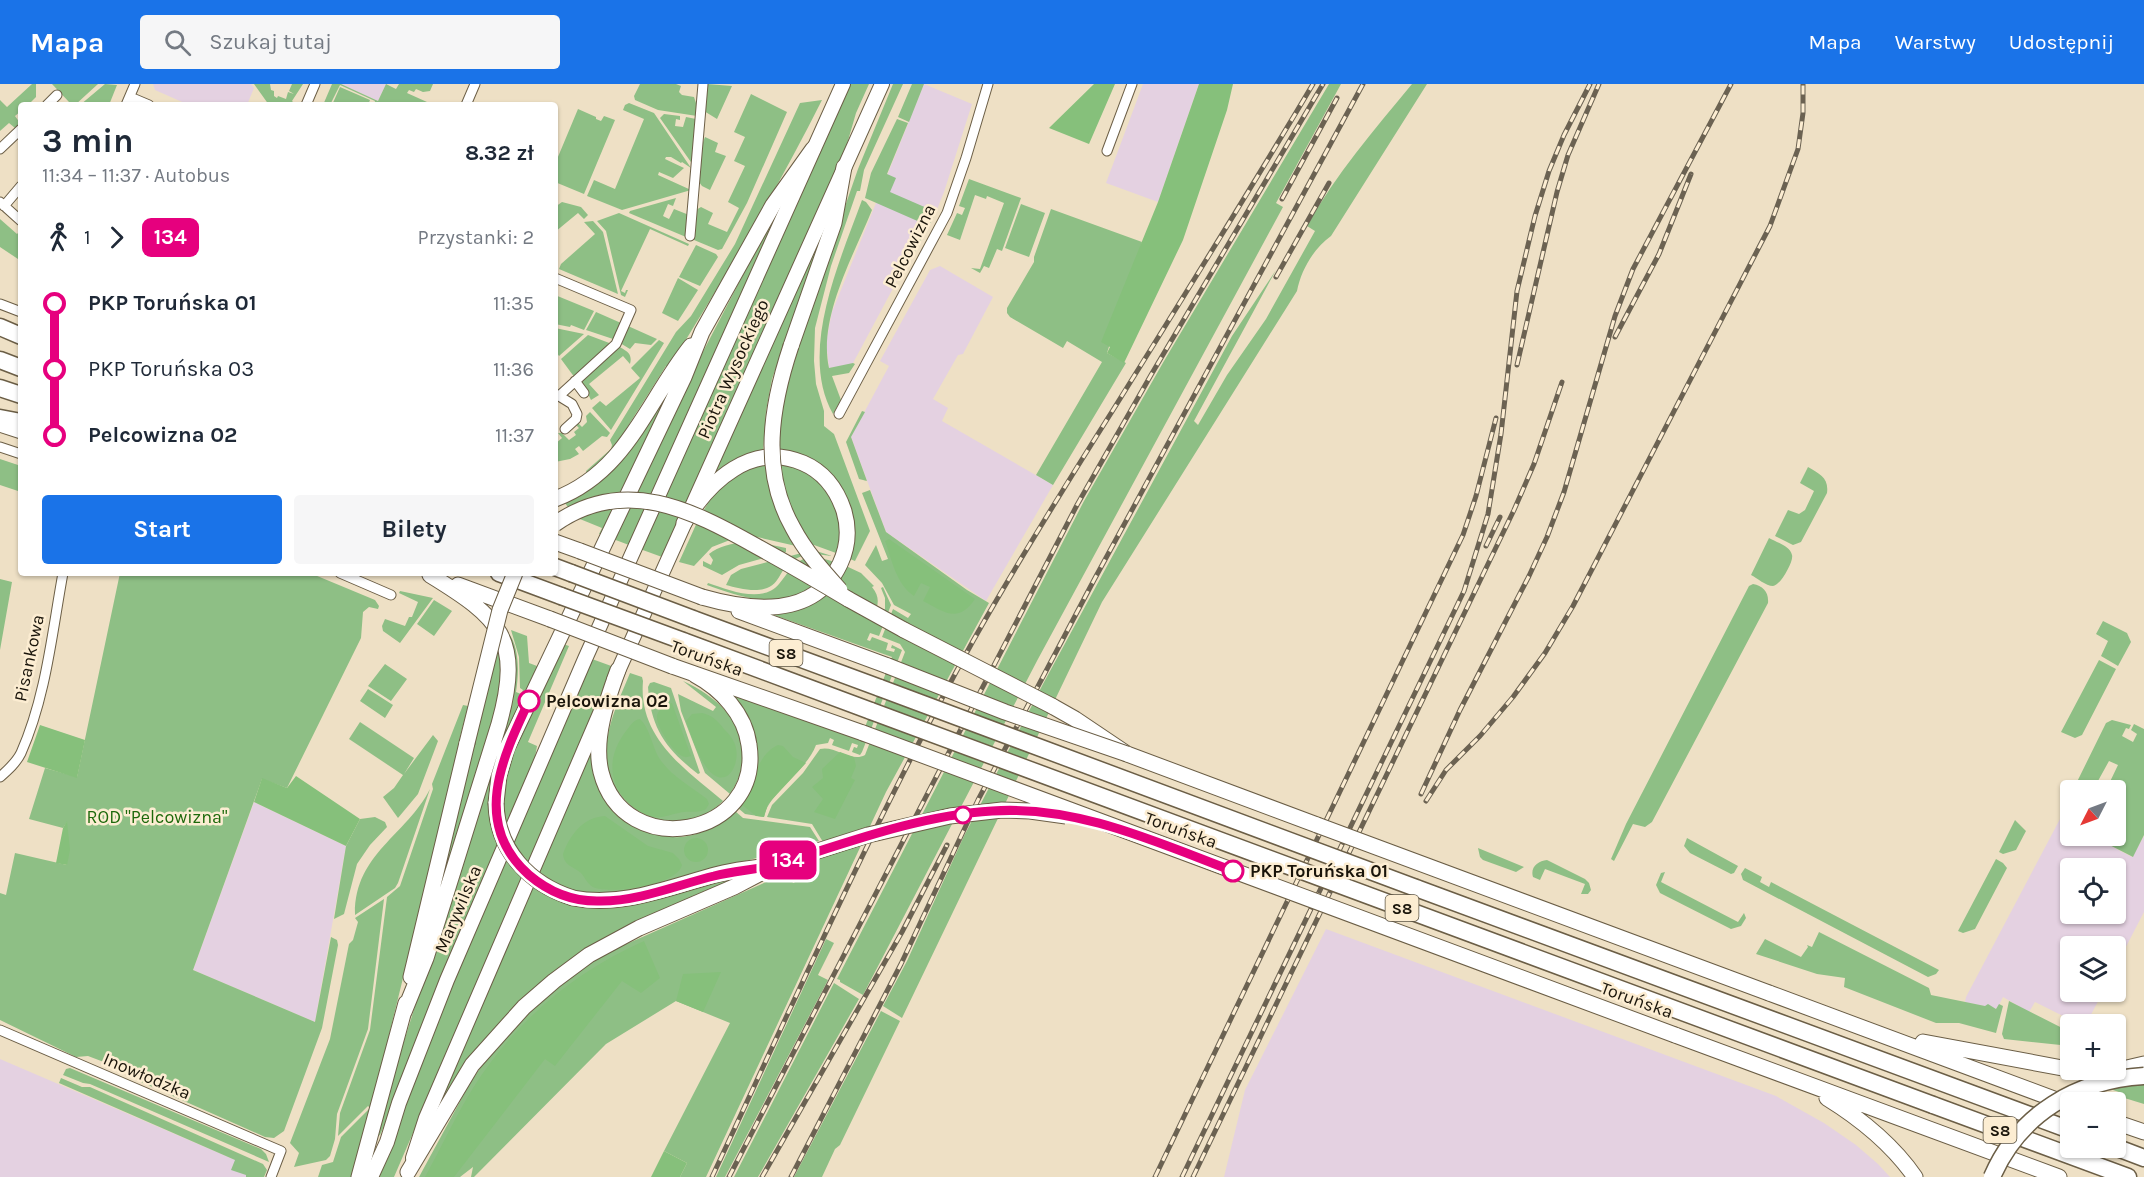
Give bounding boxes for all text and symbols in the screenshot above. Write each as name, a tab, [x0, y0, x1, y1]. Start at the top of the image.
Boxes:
search box	[140, 15, 560, 69]
text: Mapa	[30, 26, 104, 59]
icon: search	[161, 26, 194, 59]
text: Szukaj tutaj	[209, 29, 332, 55]
text: Mapa	[1808, 30, 1862, 54]
text: Warstwy	[1895, 30, 1976, 54]
text: Udostępnij	[2009, 30, 2114, 54]
text: 3 min	[42, 122, 134, 160]
text: 8.32 zł	[465, 140, 534, 166]
text: 11:34 – 11:37 · Autobus	[42, 164, 230, 187]
street label: Pelcowizna	[880, 200, 940, 292]
icon: walk	[42, 221, 75, 254]
icon: forward	[100, 221, 133, 254]
text: 134	[154, 225, 187, 249]
text: 1	[84, 226, 91, 249]
text: Przystanki: 2	[418, 226, 534, 249]
text: PKP Toruńska 01	[88, 290, 257, 316]
text: 11:35	[493, 292, 534, 315]
street label: Piotra Wysockiego	[692, 296, 774, 442]
text: PKP Toruńska 03	[88, 356, 254, 382]
text: 11:36	[493, 358, 534, 381]
text: Pelcowizna 02	[88, 422, 237, 448]
text: 11:37	[495, 424, 534, 447]
button: Start	[42, 495, 282, 564]
button: Bilety	[294, 495, 534, 564]
street label: Pisankowa	[9, 612, 49, 704]
street label: Toruńska	[668, 635, 746, 681]
road number: S8	[770, 640, 802, 666]
marker: Pelcowizna 02	[518, 690, 540, 712]
place label: Pelcowizna 02	[546, 690, 668, 712]
north arrow	[2060, 780, 2126, 846]
map controls	[2060, 780, 2126, 1158]
park label: ROD "Pelcowizna"	[87, 806, 227, 828]
unlabelled marker	[954, 806, 972, 824]
street label: Toruńska	[1142, 807, 1220, 853]
line badge: 134	[754, 840, 822, 880]
text: 134	[771, 848, 805, 872]
button: locate	[2060, 858, 2126, 924]
marker: PKP Toruńska 01	[1222, 860, 1244, 882]
place label: PKP Toruńska 01	[1250, 860, 1388, 882]
street label: Marywilska	[430, 862, 486, 956]
road number: S8	[1386, 895, 1418, 921]
button: layers	[2060, 936, 2126, 1002]
street label: Toruńska	[1598, 977, 1676, 1023]
button: +	[2060, 1014, 2126, 1080]
street label: Inowłodzka	[100, 1048, 194, 1104]
button: −	[2060, 1092, 2126, 1158]
road number: S8	[1984, 1117, 2016, 1143]

